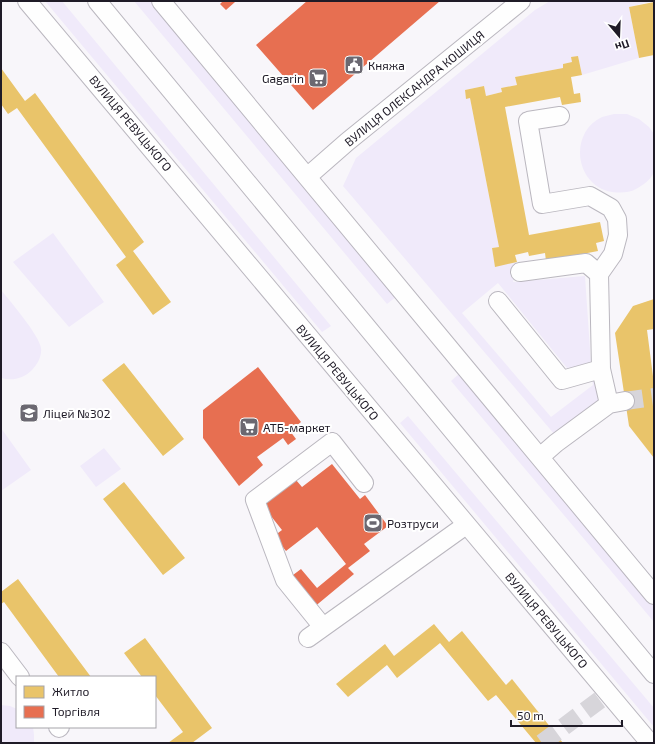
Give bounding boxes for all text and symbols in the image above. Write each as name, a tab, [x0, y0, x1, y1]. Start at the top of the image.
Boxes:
north arrow	[599, 16, 639, 56]
street label: ВУЛИЦЯ ОЛЕКСАНДРА КОШИЦЯ	[341, 27, 487, 149]
text: Пн	[614, 37, 631, 54]
public building icon: Княжа	[343, 54, 365, 76]
place label: Княжа	[368, 58, 405, 72]
supermarket icon: Gagarin	[307, 67, 329, 89]
place label: Gagarin	[262, 71, 304, 85]
street label: ВУЛИЦЯ РЕВУЦЬКОГО	[87, 72, 175, 174]
street label: ВУЛИЦЯ РЕВУЦЬКОГО	[294, 321, 382, 423]
school or university icon: Ліцей №302	[18, 402, 40, 424]
place label: Ліцей №302	[43, 406, 111, 420]
supermarket icon: АТБ-маркет	[238, 416, 260, 438]
place label: АТБ-маркет	[263, 420, 331, 434]
sports icon: Розтруси	[362, 512, 384, 534]
place label: Розтруси	[387, 516, 439, 531]
street label: ВУЛИЦЯ РЕВУЦЬКОГО	[503, 569, 591, 671]
legend	[16, 676, 156, 728]
text: Житло	[52, 684, 90, 698]
scale bar	[511, 702, 622, 728]
text: Торгівля	[52, 704, 100, 718]
text: 50 m	[517, 708, 544, 722]

